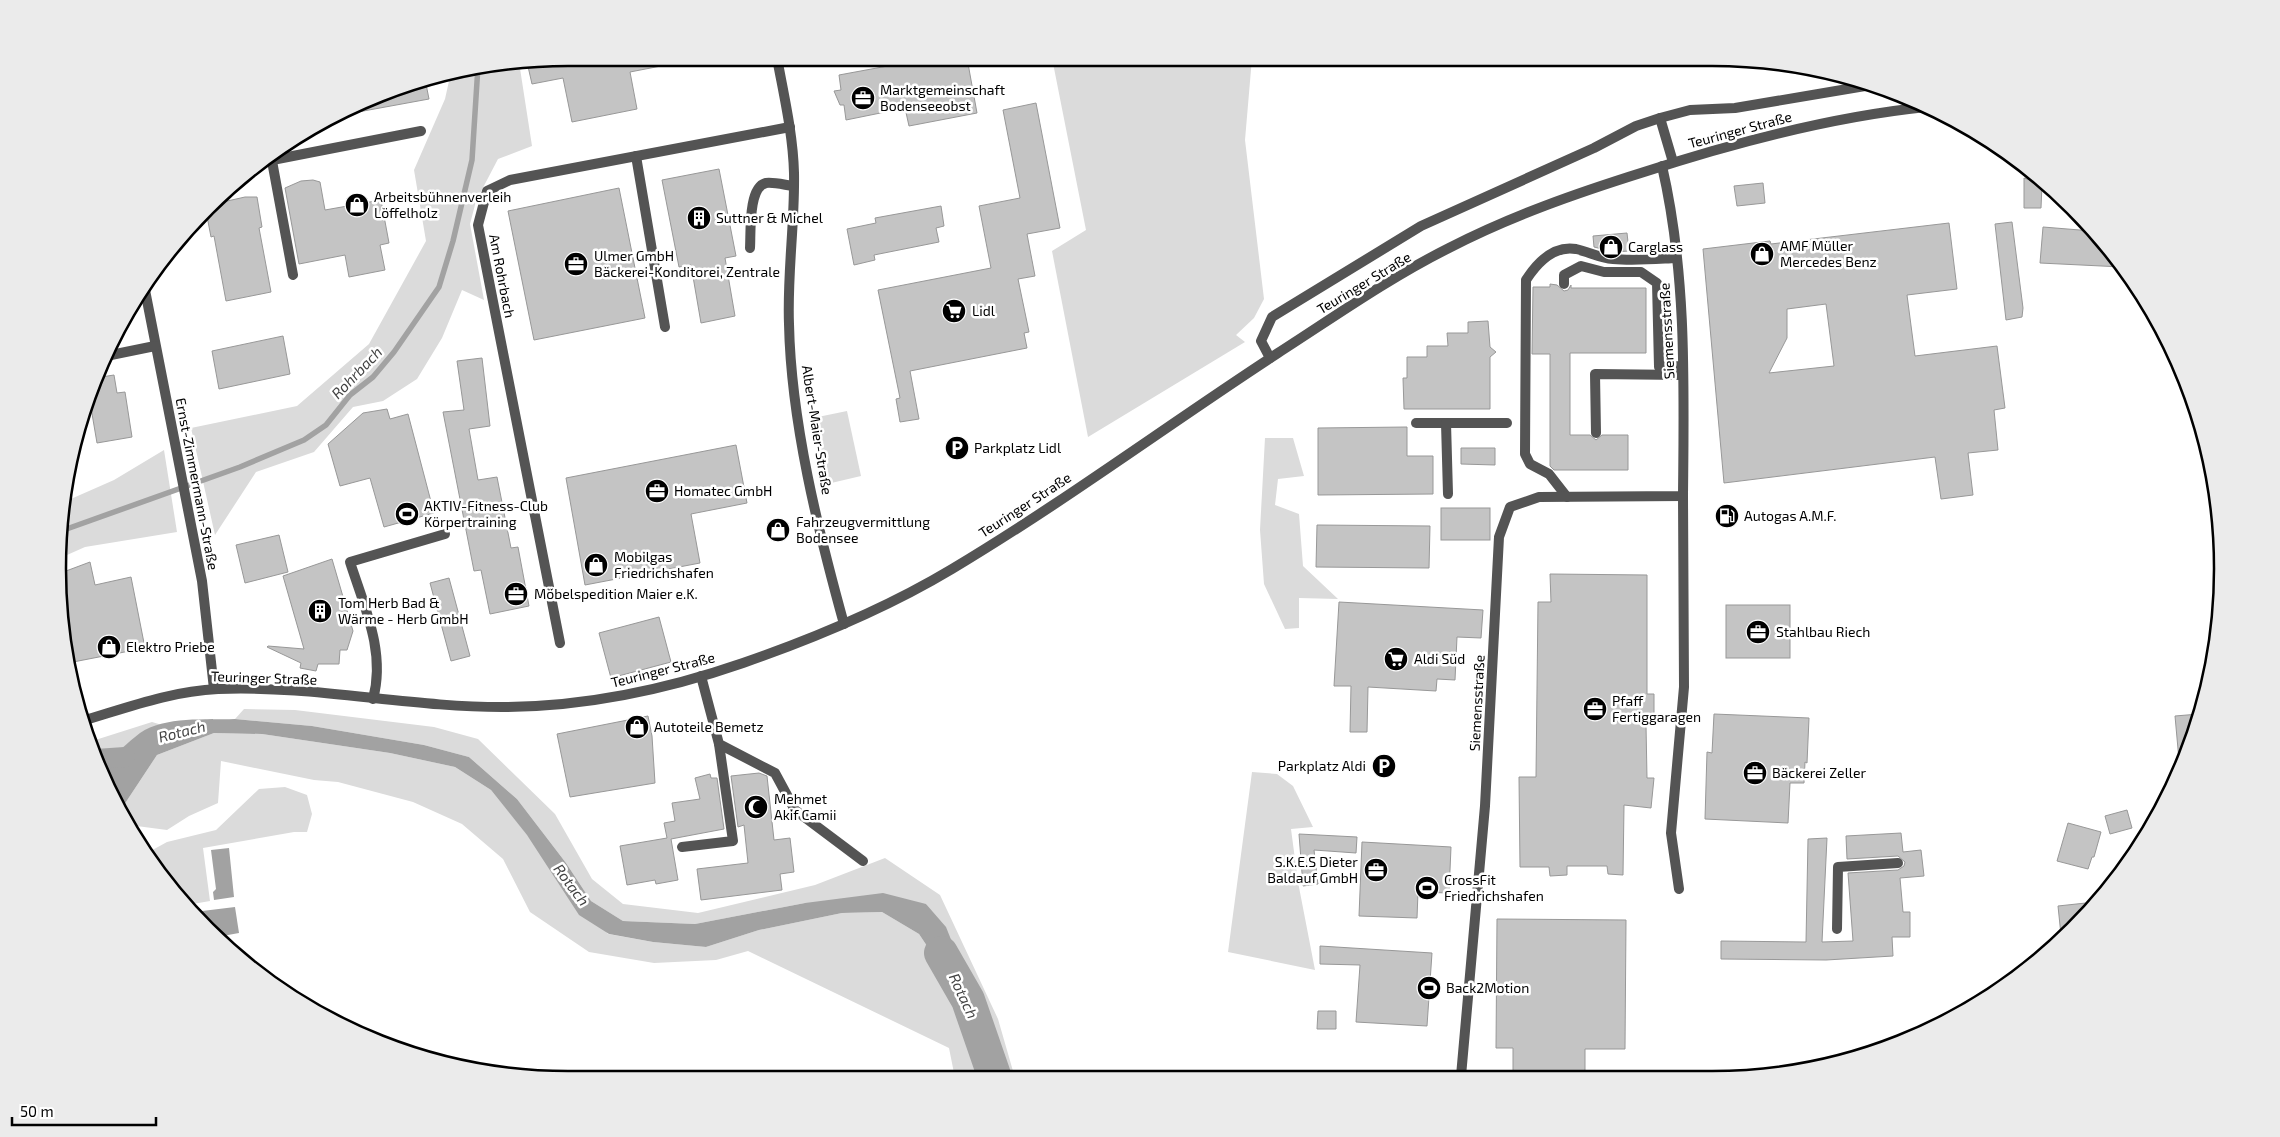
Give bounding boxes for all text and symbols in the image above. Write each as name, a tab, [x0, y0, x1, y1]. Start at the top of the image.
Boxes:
place label: Marktgemeinschaft Bodenseeobst	[880, 81, 1005, 114]
office icon: Marktgemeinschaft Bodenseeobst	[850, 85, 876, 111]
street label: Teuringer Straße	[1686, 108, 1793, 151]
place label: Arbeitsbühnenverleih Löffelholz	[374, 188, 511, 221]
shop icon: Arbeitsbühnenverleih Löffelholz	[344, 192, 370, 218]
building icon: Suttner & Michel	[686, 205, 712, 231]
place label: Suttner & Michel	[716, 209, 824, 226]
street label: Am Rohrbach	[486, 233, 519, 319]
shop icon: Carglass	[1598, 234, 1624, 260]
place label: AMF Müller Mercedes Benz	[1780, 237, 1877, 270]
place label: Carglass	[1628, 238, 1683, 255]
shop icon: AMF Müller Mercedes Benz	[1749, 241, 1775, 267]
place label: Ulmer GmbH Bäckerei-Konditorei, Zentrale	[594, 247, 780, 280]
street label: Teuringer Straße	[1314, 248, 1414, 317]
office icon: Ulmer GmbH Bäckerei-Konditorei, Zentrale	[563, 251, 589, 277]
street label: Siemensstraße	[1655, 282, 1678, 380]
supermarket icon: Lidl	[941, 298, 967, 324]
place label: Lidl	[972, 302, 996, 319]
water label: Rohrbach	[327, 343, 385, 402]
street label: Albert-Maier-Straße	[799, 364, 836, 496]
street label: Ernst-Zimmermann-Straße	[172, 396, 223, 571]
parking icon: Parkplatz Lidl	[944, 435, 970, 461]
place label: Parkplatz Lidl	[974, 439, 1062, 456]
street label: Teuringer Straße	[975, 468, 1074, 541]
office icon: Homatec GmbH	[644, 478, 670, 504]
place label: Homatec GmbH	[674, 482, 772, 499]
place label: AKTIV-Fitness-Club Körpertraining	[424, 497, 548, 530]
sports icon: AKTIV-Fitness-Club Körpertraining	[394, 501, 420, 527]
fuel station icon: Autogas A.M.F.	[1714, 503, 1740, 529]
place label: Autogas A.M.F.	[1744, 507, 1836, 524]
place label: Fahrzeugvermittlung Bodensee	[796, 513, 930, 546]
shop icon: Fahrzeugvermittlung Bodensee	[765, 517, 791, 543]
place label: Mobilgas Friedrichshafen	[614, 548, 714, 581]
shop icon: Mobilgas Friedrichshafen	[583, 552, 609, 578]
office icon: Möbelspedition Maier e.K.	[503, 581, 529, 607]
place label: Möbelspedition Maier e.K.	[534, 585, 698, 602]
place label: Tom Herb Bad & Wärme - Herb GmbH	[338, 594, 469, 627]
building icon: Tom Herb Bad & Wärme - Herb GmbH	[307, 598, 333, 624]
office icon: Stahlbau Riech	[1745, 619, 1771, 645]
place label: Stahlbau Riech	[1776, 623, 1870, 640]
shop icon: Elektro Priebe	[96, 634, 122, 660]
place label: Elektro Priebe	[126, 638, 215, 655]
supermarket icon: Aldi Süd	[1383, 646, 1409, 672]
street label: Teuringer Straße	[609, 648, 717, 691]
place label: Aldi Süd	[1414, 650, 1465, 667]
street label: Siemensstraße	[1465, 654, 1488, 752]
street label: Teuringer Straße	[211, 667, 317, 688]
place label: Pfaff Fertiggaragen	[1612, 692, 1701, 725]
office icon: Pfaff Fertiggaragen	[1582, 696, 1608, 722]
shop icon: Autoteile Bemetz	[624, 714, 650, 740]
water label: Rotach	[156, 717, 207, 746]
place label: Autoteile Bemetz	[654, 718, 764, 735]
parking icon: Parkplatz Aldi	[1371, 753, 1397, 779]
place label: Parkplatz Aldi	[1278, 757, 1366, 774]
office icon: Bäckerei Zeller	[1742, 760, 1768, 786]
place label: Bäckerei Zeller	[1772, 764, 1866, 781]
place label: Mehmet Akif Camii	[774, 790, 836, 823]
mosque icon: Mehmet Akif Camii	[743, 794, 769, 820]
place label: S.K.E.S Dieter Baldauf GmbH	[1267, 853, 1358, 886]
office icon: S.K.E.S Dieter Baldauf GmbH	[1363, 857, 1389, 883]
water label: Rotach	[550, 860, 593, 909]
place label: CrossFit Friedrichshafen	[1444, 871, 1544, 904]
sports icon: CrossFit Friedrichshafen	[1414, 875, 1440, 901]
water label: Rotach	[946, 970, 982, 1021]
sports icon: Back2Motion	[1416, 975, 1442, 1001]
place label: Back2Motion	[1446, 979, 1529, 996]
scale bar	[12, 1094, 156, 1126]
text: 50 m	[20, 1102, 54, 1120]

